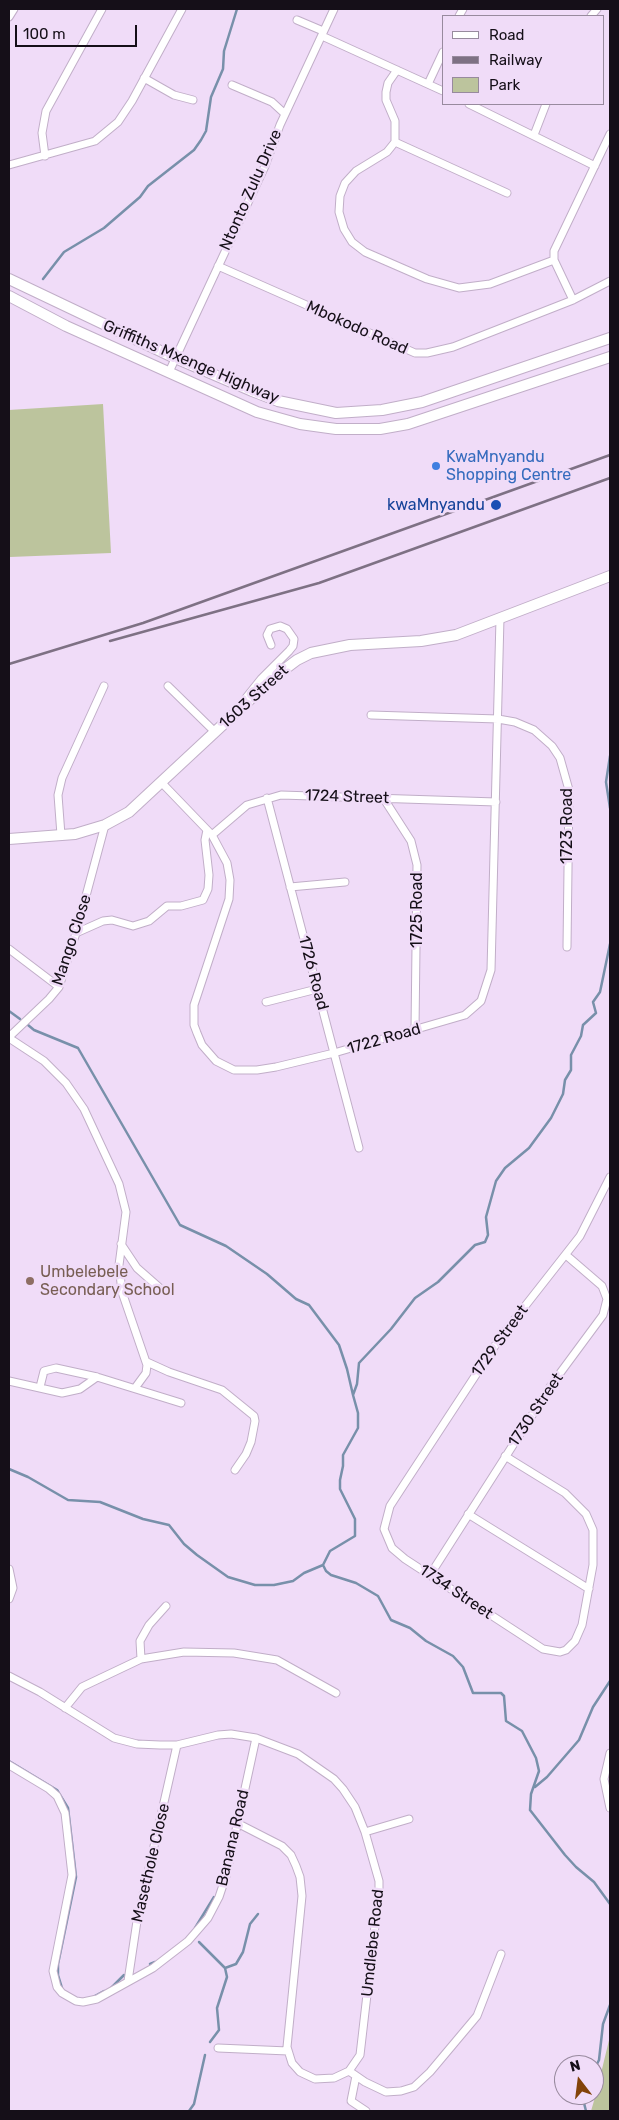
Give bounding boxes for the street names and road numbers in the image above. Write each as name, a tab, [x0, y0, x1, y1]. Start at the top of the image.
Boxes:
street label: Ntonto Zulu Drive	[216, 127, 286, 253]
street label: Mbokodo Road	[303, 297, 411, 359]
street label: Griffiths Mxenge Highway	[100, 316, 282, 408]
street label: 1603 Street	[215, 661, 293, 733]
street label: 1724 Street	[304, 786, 390, 808]
street label: 1723 Road	[557, 788, 577, 864]
street label: 1725 Road	[407, 872, 427, 948]
street label: Mango Close	[48, 892, 96, 988]
street label: 1726 Road	[294, 934, 332, 1012]
street label: 1722 Road	[345, 1019, 423, 1059]
street label: 1729 Street	[468, 1301, 532, 1381]
street label: 1730 Street	[504, 1369, 568, 1451]
street label: 1734 Street	[415, 1560, 497, 1624]
street label: Banana Road	[213, 1788, 253, 1888]
street label: Masethole Close	[128, 1802, 174, 1924]
street label: Umdlebe Road	[358, 1888, 388, 1998]

